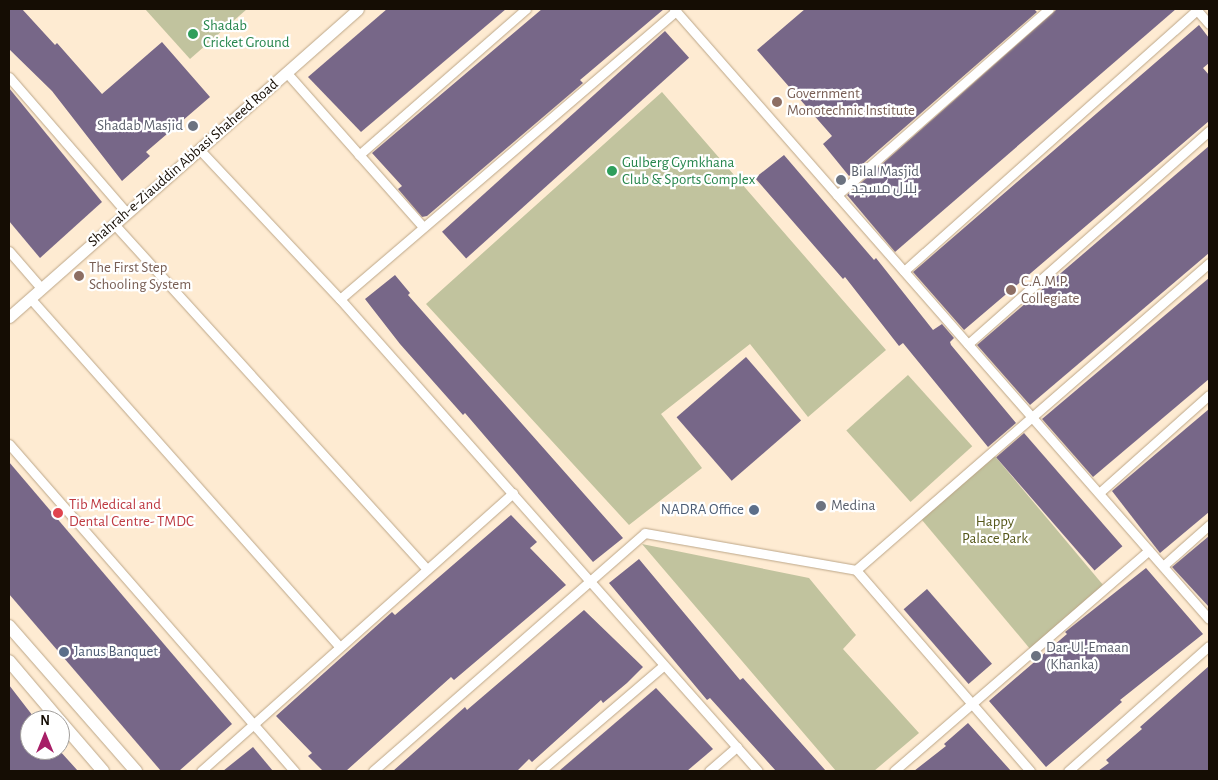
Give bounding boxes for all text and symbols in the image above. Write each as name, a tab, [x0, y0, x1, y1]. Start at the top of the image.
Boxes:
place label: Shadab Cricket Ground	[203, 16, 289, 51]
marker: Shadab Cricket Ground	[187, 28, 199, 40]
street label: Shahrah-e-Ziauddin Abbasi Shaheed Road	[84, 75, 282, 251]
place label: Government Monotechnic Institute	[787, 84, 915, 119]
marker: Government Monotechnic Institute	[771, 96, 783, 108]
place label: Shadab Masjid	[97, 117, 183, 135]
marker: Shadab Masjid	[187, 120, 199, 132]
place label: Gulberg Gymkhana Club & Sports Complex	[622, 153, 755, 188]
place label: Bilal Masjid بلال مسجد	[851, 162, 919, 197]
marker: Gulberg Gymkhana Club & Sports Complex	[606, 165, 618, 177]
marker: Bilal Masjid بلال مسجد	[835, 174, 847, 186]
place label: The First Step Schooling System	[89, 258, 191, 293]
marker: The First Step Schooling System	[73, 270, 85, 282]
place label: C.A.M.P. Collegiate	[1021, 272, 1079, 307]
marker: C.A.M.P. Collegiate	[1005, 284, 1017, 296]
place label: Tib Medical and Dental Centre- TMDC	[69, 495, 194, 530]
place label: Medina	[831, 497, 876, 515]
marker: Medina	[815, 500, 827, 512]
place label: NADRA Office	[661, 501, 744, 519]
marker: NADRA Office	[748, 504, 760, 516]
marker: Tib Medical and Dental Centre- TMDC	[51, 506, 65, 520]
park label: Happy Palace Park	[962, 512, 1028, 547]
place label: Dar-Ul-Emaan (Khanka)	[1046, 638, 1129, 673]
place label: Janus Banquet	[74, 643, 158, 661]
marker: Janus Banquet	[58, 646, 70, 658]
marker: Dar-Ul-Emaan (Khanka)	[1030, 650, 1042, 662]
north arrow	[20, 710, 70, 760]
text: N	[40, 714, 50, 728]

